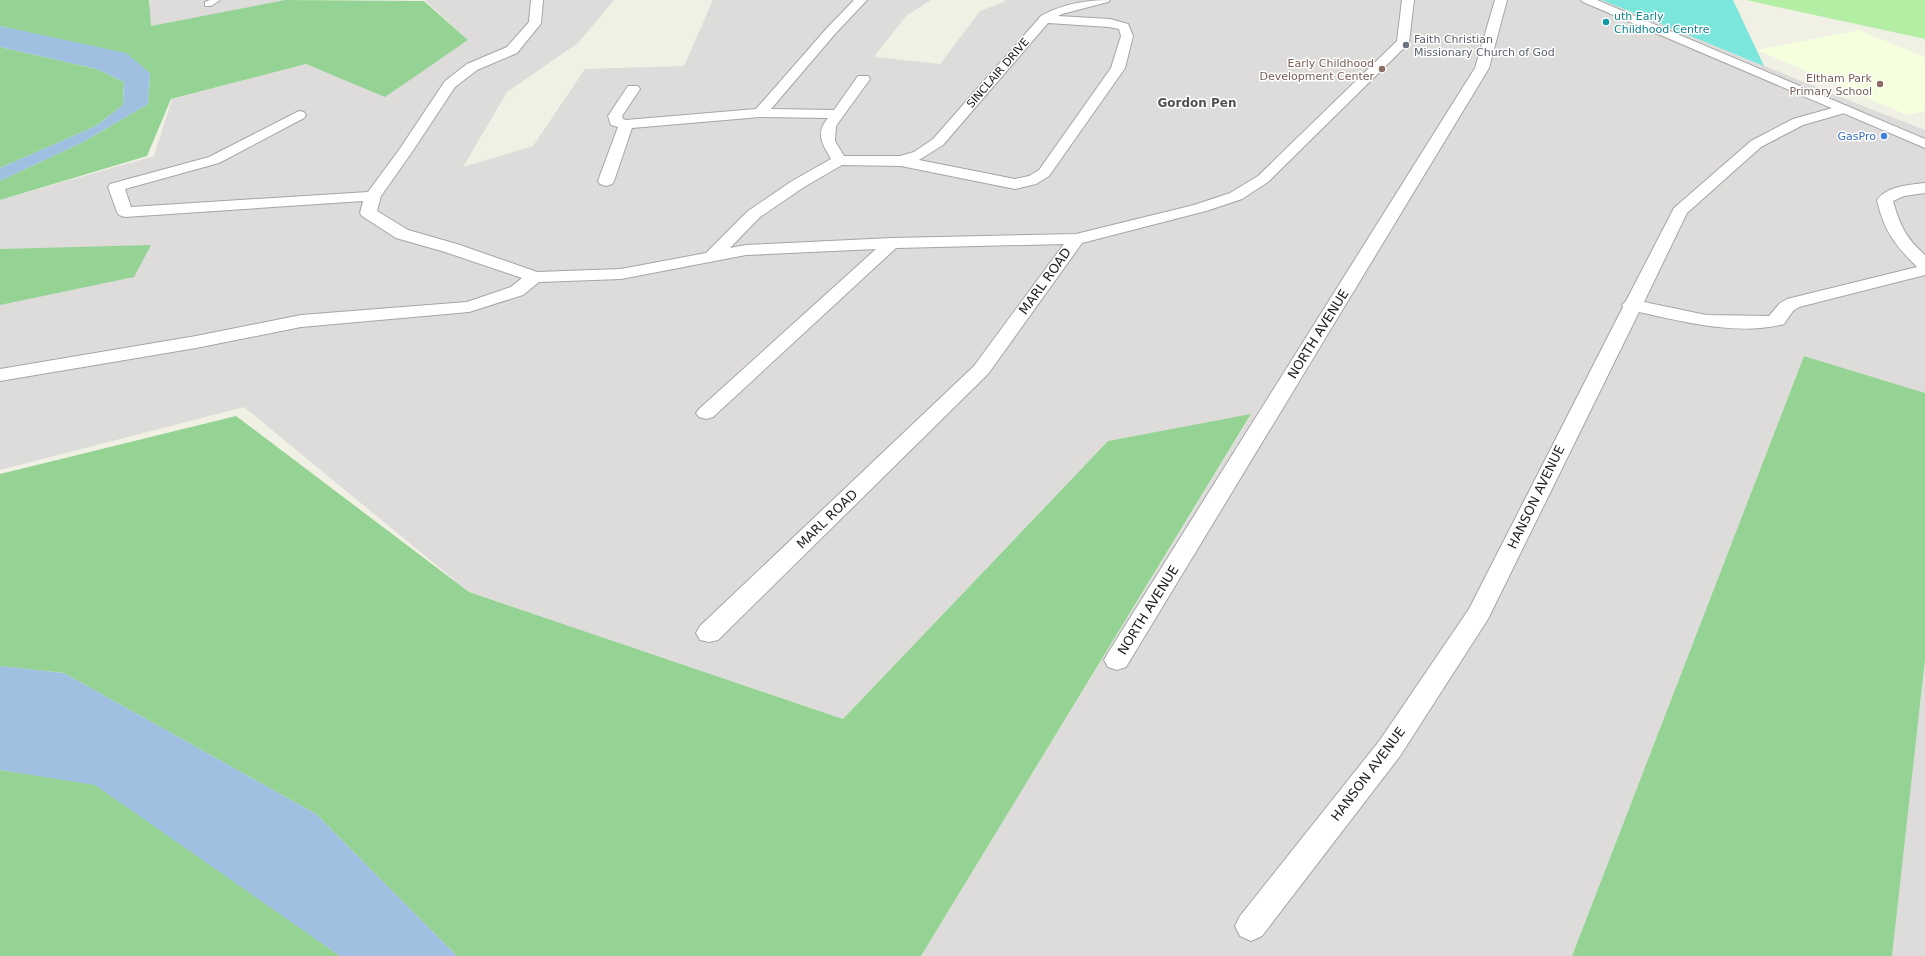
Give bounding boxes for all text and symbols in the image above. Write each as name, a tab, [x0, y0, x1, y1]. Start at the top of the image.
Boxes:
place label: uth Early Childhood Centre	[1614, 10, 1710, 36]
marker: uth Early Childhood Centre	[1601, 17, 1611, 27]
place label: Faith Christian Missionary Church of God	[1414, 33, 1555, 59]
street label: SINCLAIR DRIVE	[964, 35, 1032, 111]
marker: Faith Christian Missionary Church of God	[1401, 40, 1411, 50]
place label: Early Childhood Development Center	[1259, 57, 1374, 83]
marker: Early Childhood Development Center	[1377, 64, 1387, 74]
place label: Eltham Park Primary School	[1789, 72, 1873, 98]
marker: Eltham Park Primary School	[1875, 79, 1885, 89]
district label: Gordon Pen	[1157, 96, 1237, 110]
place label: GasPro	[1838, 130, 1876, 143]
marker: GasPro	[1879, 131, 1889, 141]
street label: MARL ROAD	[1016, 245, 1074, 317]
street label: NORTH AVENUE	[1284, 287, 1352, 381]
street label: HANSON AVENUE	[1504, 443, 1568, 551]
street label: MARL ROAD	[794, 486, 860, 552]
street label: NORTH AVENUE	[1114, 563, 1182, 657]
street label: HANSON AVENUE	[1328, 724, 1408, 824]

